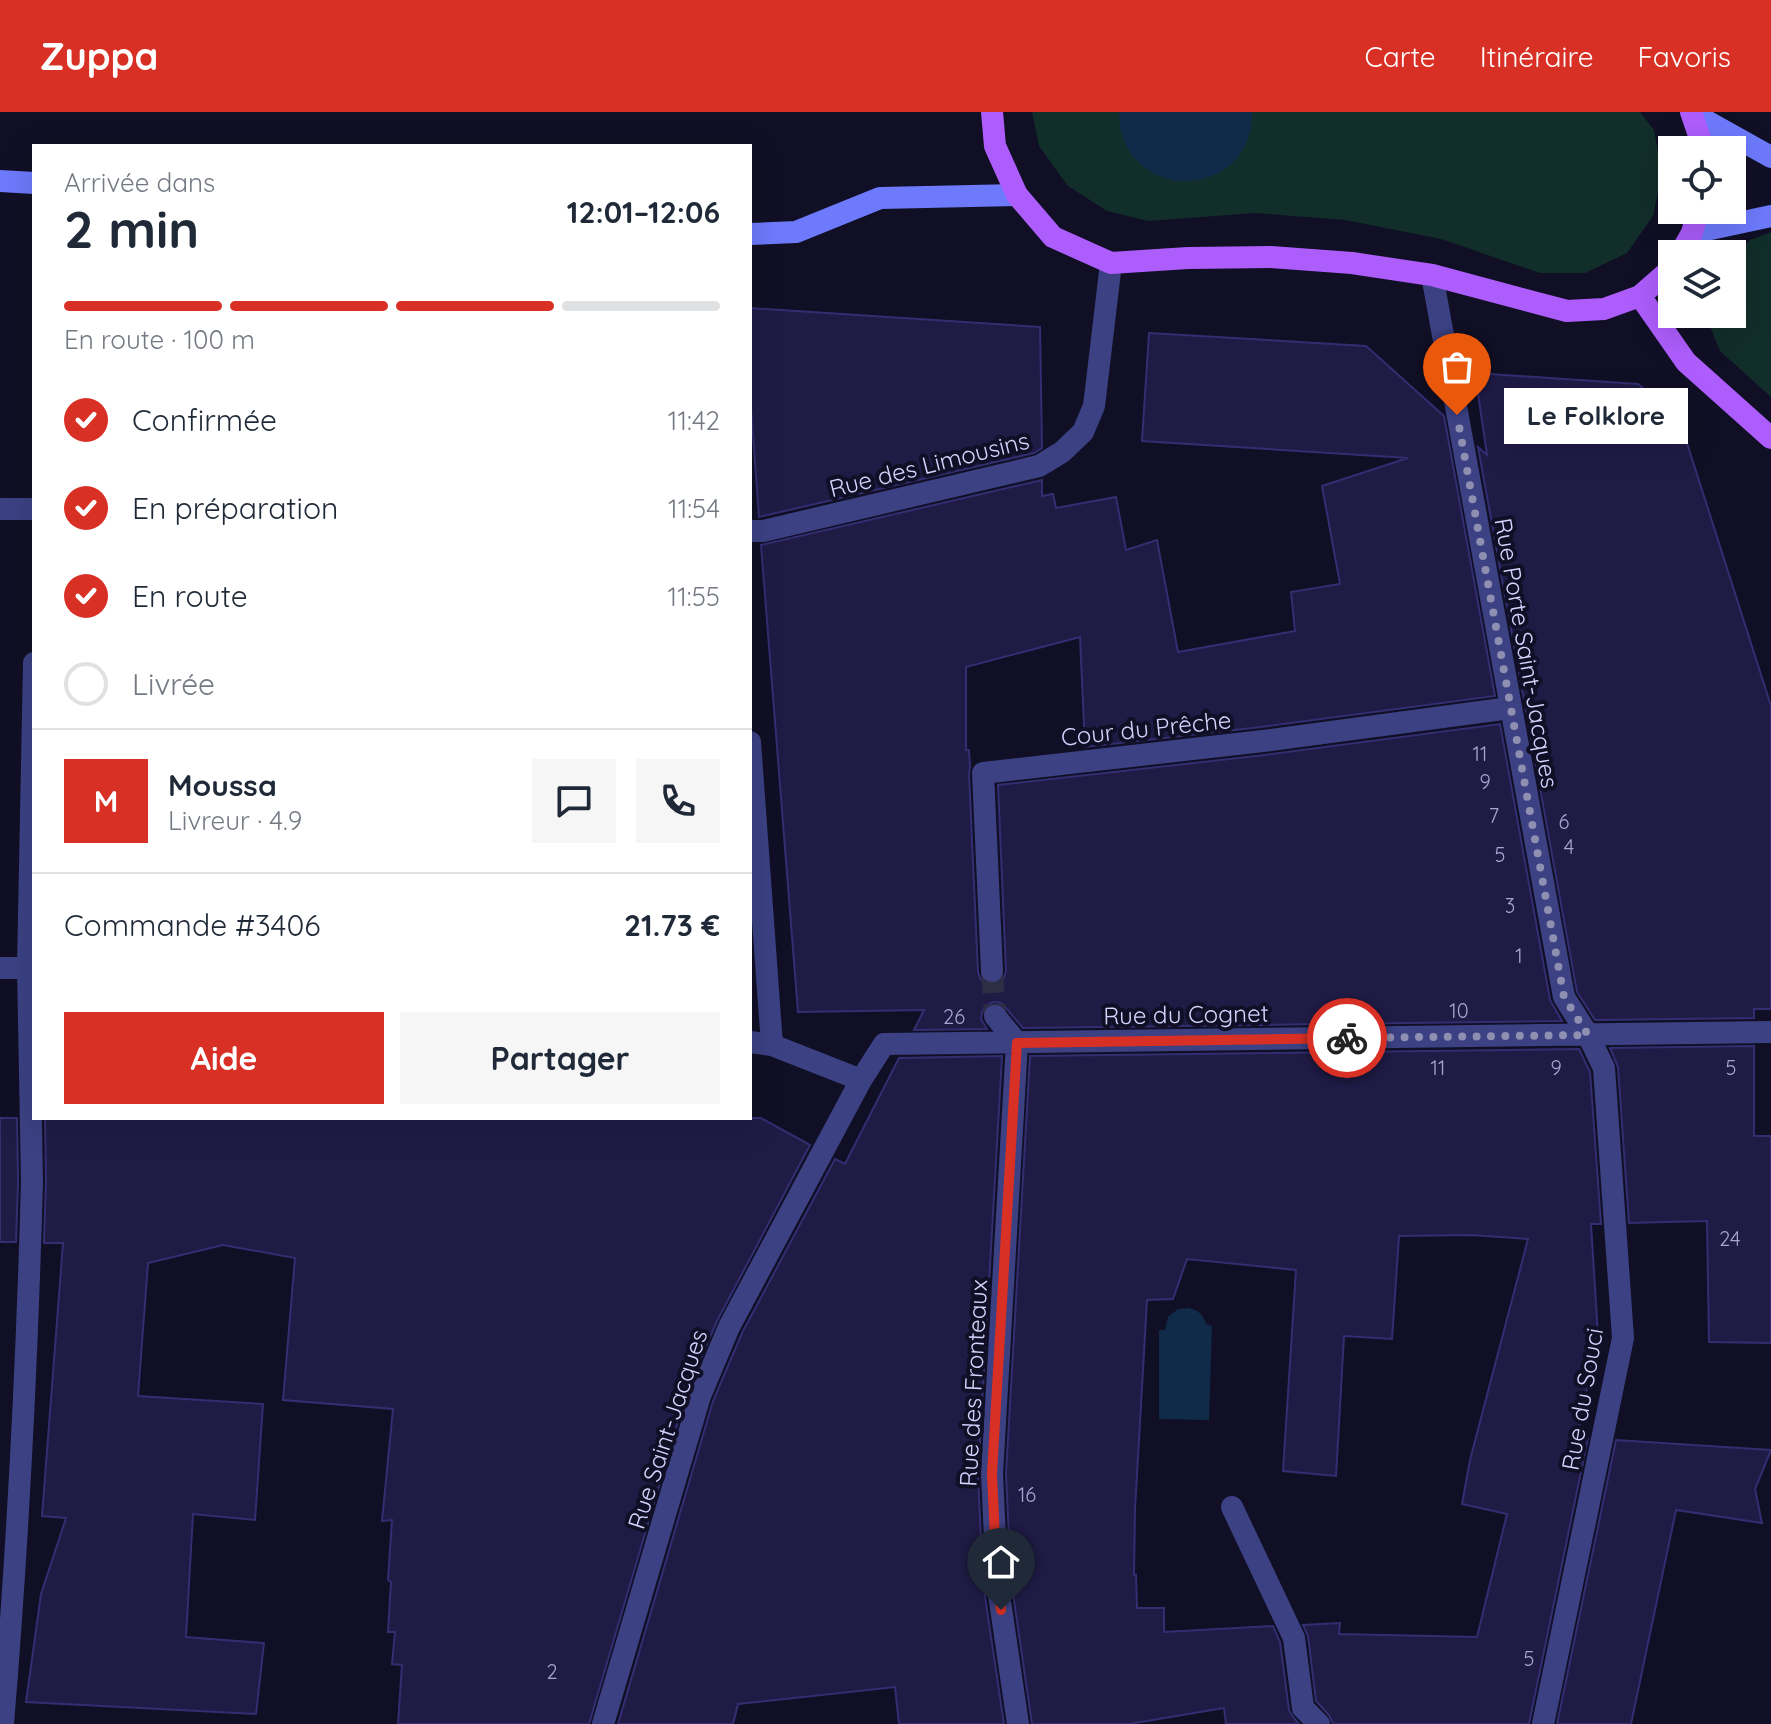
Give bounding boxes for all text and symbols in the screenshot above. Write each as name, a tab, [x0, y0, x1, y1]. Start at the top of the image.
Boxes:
text: Zuppa	[40, 32, 158, 80]
text: Carte	[1364, 39, 1436, 74]
text: Itinéraire	[1480, 39, 1594, 74]
text: Favoris	[1638, 39, 1731, 74]
map controls	[1658, 136, 1746, 328]
button: locate	[1658, 136, 1746, 224]
text: Arrivée dans	[64, 166, 215, 199]
text: 12:01–12:06	[567, 193, 720, 231]
text: 2 min	[64, 196, 199, 261]
button: layers	[1658, 240, 1746, 328]
text: En route · 100 m	[64, 323, 255, 356]
pin	[1423, 333, 1491, 415]
icon: bag	[1435, 345, 1479, 389]
callout: Le Folklore	[1505, 387, 1689, 443]
icon: check	[64, 398, 108, 442]
text: Le Folklore	[1527, 399, 1665, 432]
text: Confirmée	[132, 401, 277, 439]
text: 11:42	[668, 404, 720, 437]
street label: Rue des Limousins	[826, 425, 1032, 503]
icon: check	[64, 486, 108, 530]
text: En préparation	[132, 489, 338, 527]
text: 11:54	[668, 492, 720, 525]
street label: Rue Porte Saint-Jacques	[1488, 516, 1566, 790]
icon: check	[64, 574, 108, 618]
text: En route	[132, 577, 248, 615]
text: 11:55	[668, 580, 720, 613]
text: Livrée	[132, 665, 215, 703]
street label: Cour du Prêche	[1059, 704, 1233, 752]
house number: 11	[1473, 741, 1487, 766]
button: chat	[532, 759, 616, 843]
button: phone	[636, 759, 720, 843]
text: Moussa	[168, 766, 277, 804]
house number: 9	[1479, 769, 1491, 794]
text: M	[94, 782, 118, 820]
house number: 7	[1489, 803, 1499, 828]
text: Livreur · 4.9	[168, 804, 302, 837]
house number: 6	[1559, 809, 1570, 834]
house number: 4	[1564, 834, 1574, 859]
house number: 5	[1495, 842, 1505, 867]
house number: 3	[1505, 893, 1515, 918]
text: Commande #3406	[64, 906, 320, 944]
text: 21.73 €	[624, 906, 720, 944]
house number: 1	[1515, 943, 1523, 968]
street label: Rue du Cognet	[1103, 998, 1269, 1030]
courier	[1307, 998, 1387, 1078]
house number: 10	[1449, 998, 1469, 1023]
house number: 26	[943, 1004, 965, 1029]
button: Aide	[64, 1012, 384, 1104]
button: Partager	[400, 1012, 720, 1104]
icon: bike	[1325, 1016, 1369, 1060]
house number: 11	[1431, 1055, 1445, 1080]
house number: 9	[1550, 1055, 1562, 1080]
house number: 5	[1726, 1055, 1736, 1080]
house number: 24	[1719, 1226, 1741, 1251]
street label: Rue des Fronteaux	[953, 1279, 993, 1487]
street label: Rue Saint-Jacques	[621, 1326, 713, 1532]
street label: Rue du Souci	[1555, 1326, 1609, 1472]
house number: 16	[1018, 1482, 1036, 1507]
pin	[967, 1528, 1035, 1610]
icon: home	[979, 1540, 1023, 1584]
house number: 5	[1524, 1646, 1534, 1671]
house number: 2	[546, 1659, 558, 1684]

